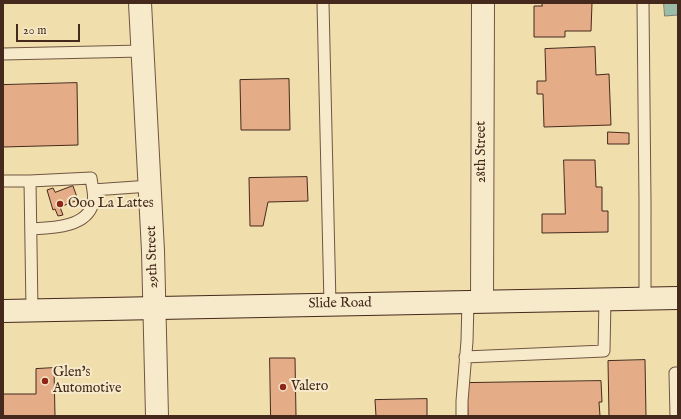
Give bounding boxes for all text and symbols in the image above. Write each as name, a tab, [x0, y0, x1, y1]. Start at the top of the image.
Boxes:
scale bar	[18, 16, 82, 42]
text: 20 m	[23, 23, 46, 38]
street label: 28th Street	[474, 121, 490, 183]
place label: Ooo La Lattes	[68, 196, 154, 212]
marker: Ooo La Lattes	[55, 199, 65, 209]
street label: 29th Street	[144, 225, 162, 289]
street label: Slide Road	[308, 295, 372, 313]
place label: Glen's Automotive	[53, 365, 121, 398]
marker: Glen's Automotive	[40, 376, 50, 386]
place label: Valero	[291, 379, 328, 395]
marker: Valero	[278, 382, 288, 392]

